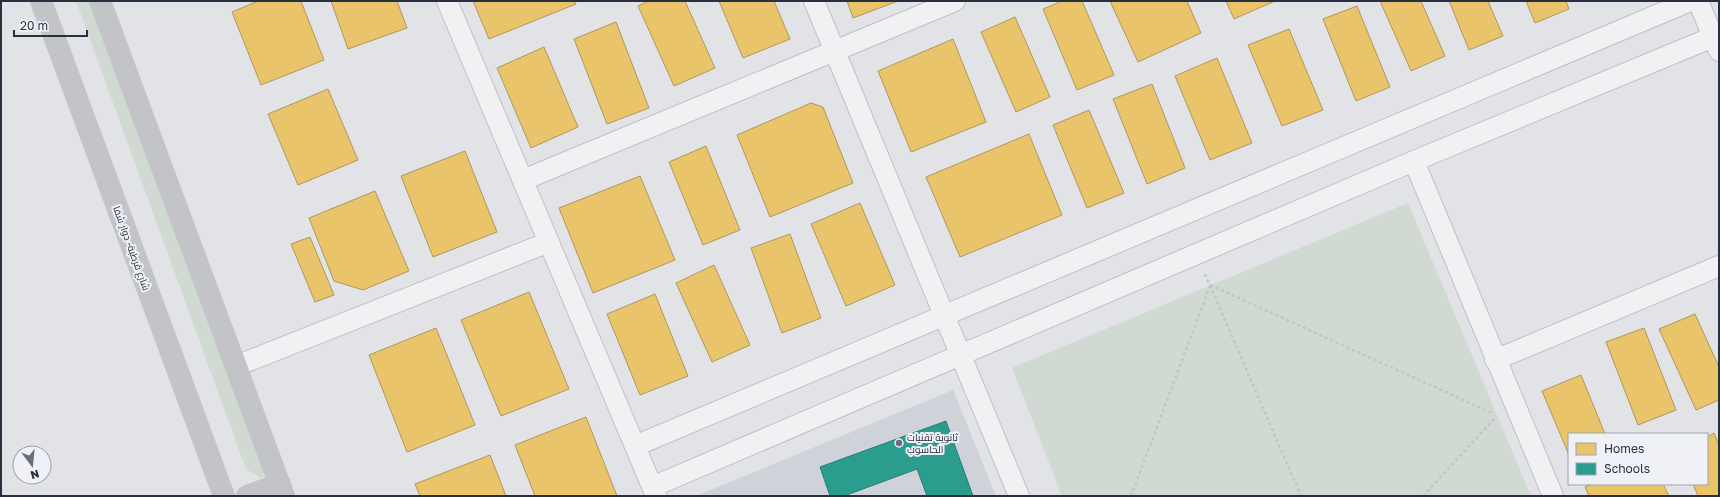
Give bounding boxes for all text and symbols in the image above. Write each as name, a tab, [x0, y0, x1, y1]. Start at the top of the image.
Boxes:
scale bar	[14, 12, 87, 38]
text: 20 m	[20, 18, 48, 33]
street label: شارع قرطبة- دوار شفا	[110, 204, 153, 292]
place label: ثانوية تقنيات الحاسوب	[907, 431, 958, 455]
legend	[1568, 433, 1708, 485]
marker: ثانوية تقنيات الحاسوب	[894, 438, 904, 448]
text: Homes	[1604, 441, 1644, 456]
north arrow	[12, 445, 52, 485]
text: Schools	[1604, 461, 1650, 476]
text: N	[29, 468, 41, 482]

